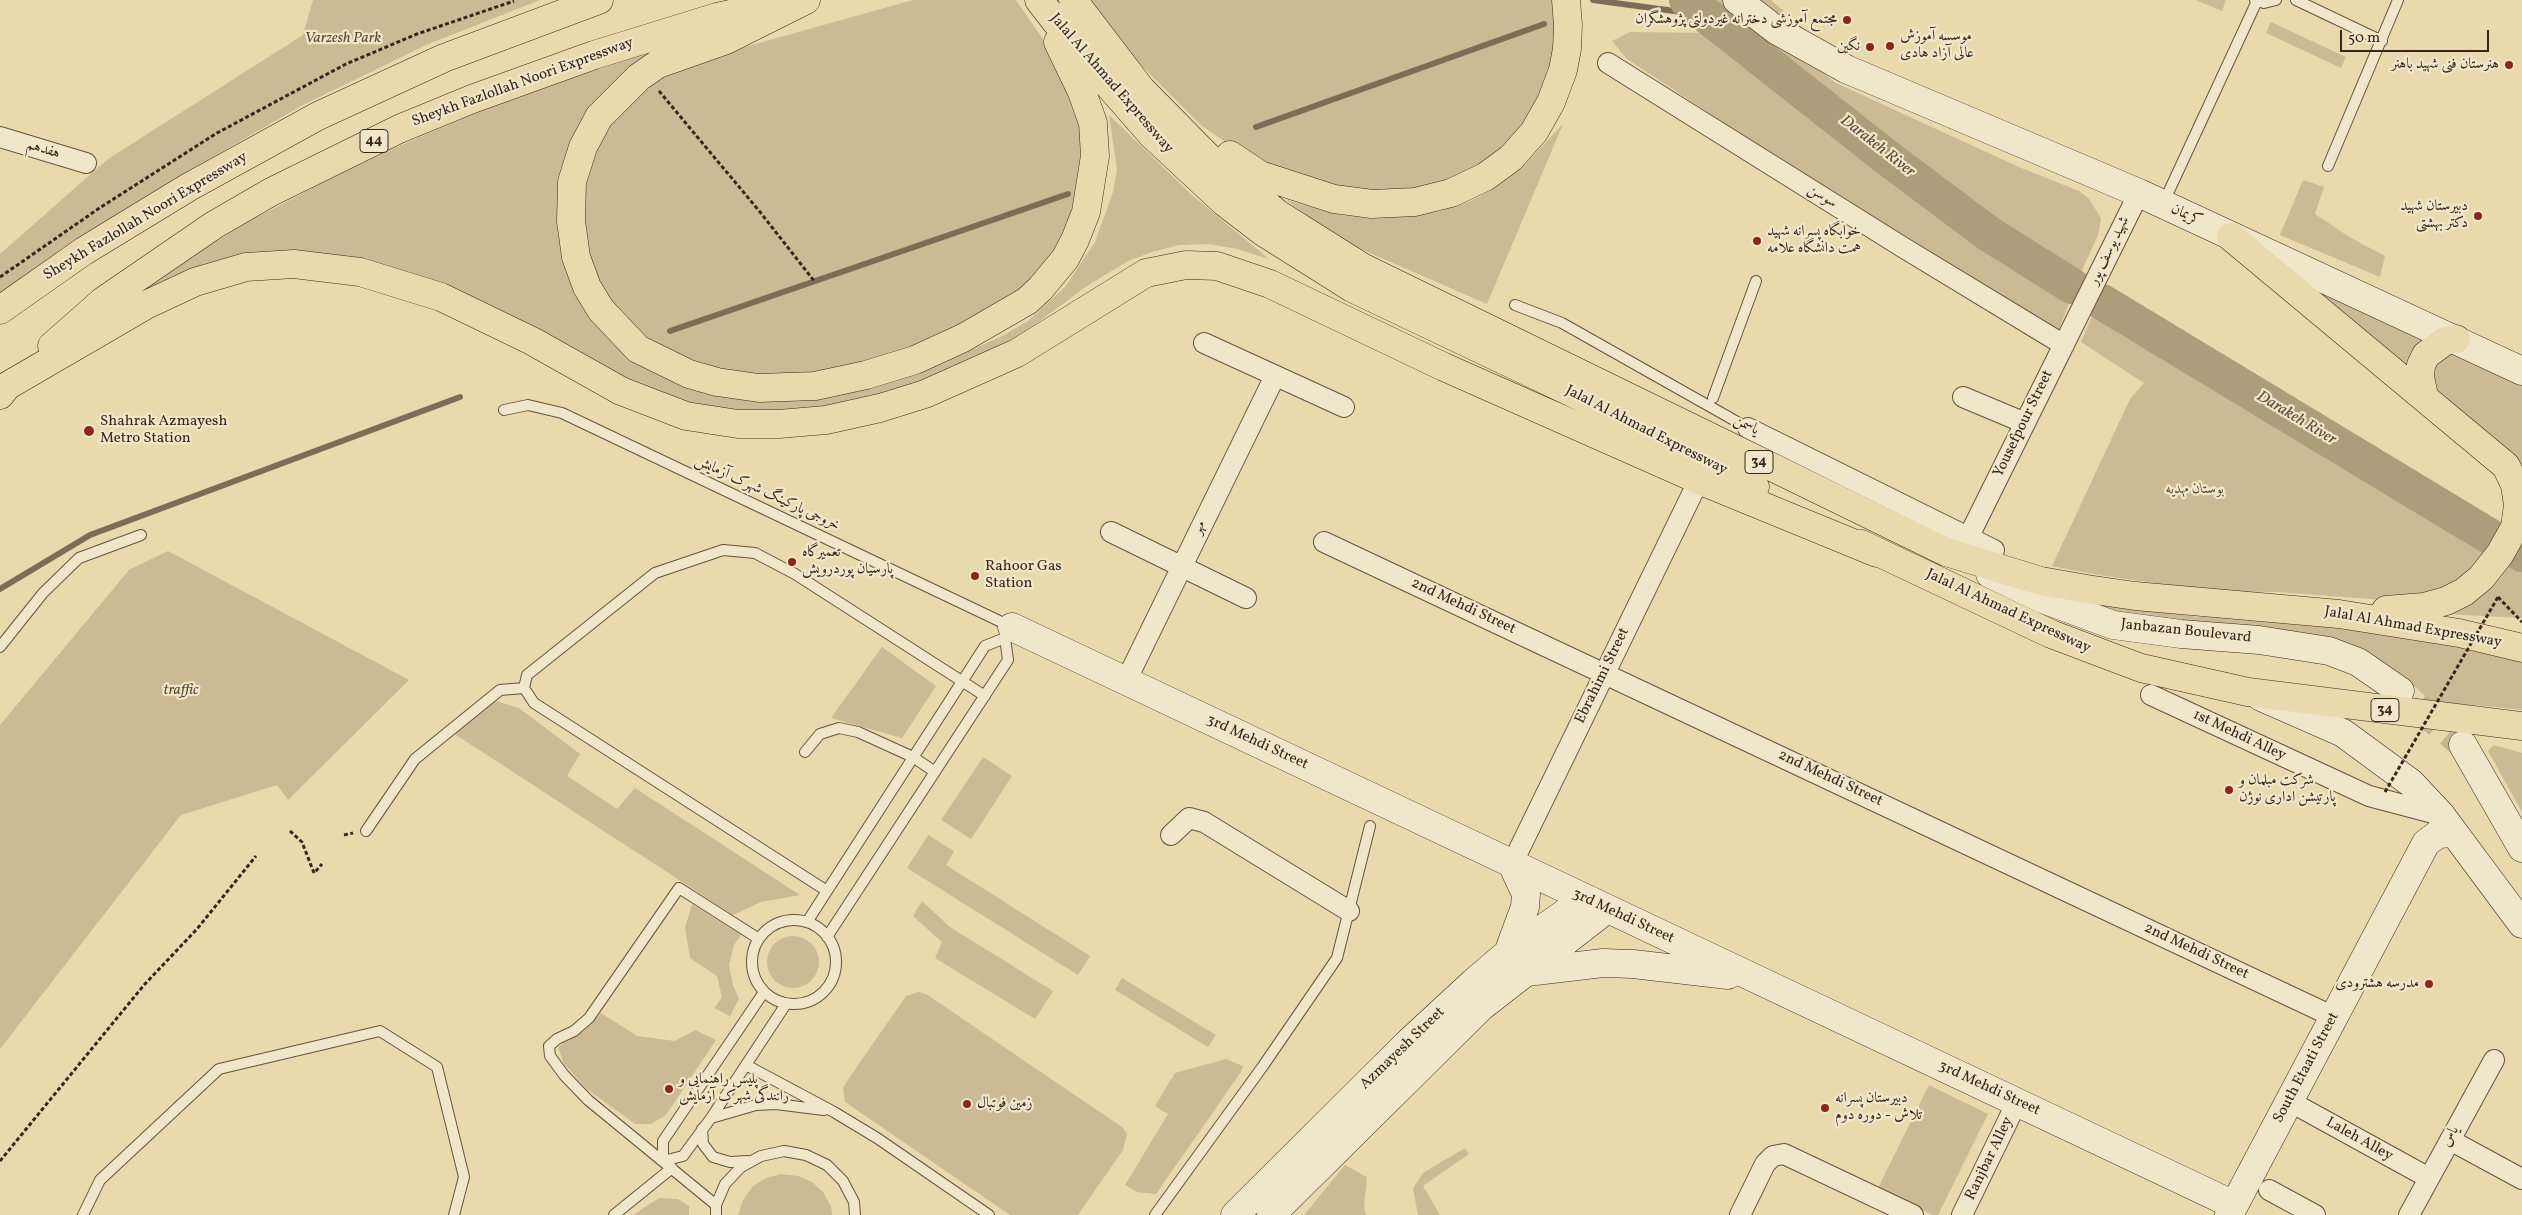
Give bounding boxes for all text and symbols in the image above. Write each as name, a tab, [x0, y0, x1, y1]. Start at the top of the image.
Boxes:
street label: Jalal Al Ahmad Expressway	[1045, 10, 1177, 158]
place label: مجتمع آموزشی دخترانه غیردولتی پژوهشگران	[1635, 11, 1837, 29]
marker: مجتمع آموزشی دخترانه غیردولتی پژوهشگران	[1841, 14, 1853, 26]
scale bar	[2342, 20, 2491, 52]
place label: موسسه آموزش عالی آزاد هادی	[1900, 28, 1974, 63]
text: 50 m	[2348, 28, 2380, 49]
park label: Varzesh Park	[305, 30, 381, 48]
street label: Sheykh Fazlollah Noori Expressway	[410, 34, 636, 132]
place label: نگین	[1837, 38, 1860, 56]
marker: موسسه آموزش عالی آزاد هادی	[1884, 40, 1896, 52]
marker: نگین	[1864, 41, 1876, 53]
place label: هنرستان فنی شهید باهنر	[2391, 56, 2499, 74]
marker: هنرستان فنی شهید باهنر	[2503, 59, 2515, 71]
water label: Darakeh River	[1836, 112, 1918, 182]
road number: 44	[360, 130, 388, 152]
street label: هفدهم	[24, 136, 62, 164]
street label: Sheykh Fazlollah Noori Expressway	[41, 149, 251, 285]
street label: سوسن	[1804, 181, 1840, 213]
place label: دبیرستان شهید دکتر بهشتی	[2400, 198, 2468, 233]
street label: کریمان	[2167, 201, 2205, 231]
marker: دبیرستان شهید دکتر بهشتی	[2472, 210, 2484, 222]
street label: شهید یوسف پور	[2086, 214, 2134, 288]
place label: خوابگاه پسرانه شهید همت دانشگاه علامه	[1767, 223, 1861, 258]
marker: خوابگاه پسرانه شهید همت دانشگاه علامه	[1751, 235, 1763, 247]
street label: Yousefpour Street	[1990, 368, 2058, 480]
street label: Jalal Al Ahmad Expressway	[1562, 382, 1730, 480]
water label: Darakeh River	[2253, 388, 2339, 450]
street label: یاسمن	[1730, 412, 1762, 440]
place label: Shahrak Azmayesh Metro Station	[100, 413, 227, 448]
marker: Shahrak Azmayesh Metro Station	[82, 424, 96, 438]
road number: 34	[1745, 451, 1773, 474]
street label: خروجی پارکینگ شهرک آزمایش	[692, 452, 842, 536]
park label: بوستان مهدیه	[2166, 481, 2224, 499]
street label: مهر	[1189, 518, 1211, 538]
place label: تعمیرگاه پارسیان پوردرویش	[802, 544, 893, 579]
marker: تعمیرگاه پارسیان پوردرویش	[786, 556, 798, 568]
place label: Rahoor Gas Station	[985, 558, 1062, 593]
street label: Jalal Al Ahmad Expressway	[1923, 566, 2093, 658]
marker: Rahoor Gas Station	[969, 570, 981, 582]
street label: 2nd Mehdi Street	[1408, 575, 1518, 639]
street label: Jalal Al Ahmad Expressway	[2323, 604, 2503, 652]
street label: Janbazan Boulevard	[2120, 616, 2252, 648]
street label: Ebrahimi Street	[1572, 625, 1634, 727]
park label: traffic	[164, 682, 198, 700]
road number: 34	[2371, 698, 2399, 722]
street label: 1st Mehdi Alley	[2190, 707, 2288, 765]
street label: 3rd Mehdi Street	[1203, 712, 1311, 774]
street label: 2nd Mehdi Street	[1775, 747, 1885, 811]
place label: شرکت مبلمان و پارتیشن اداری نوژن	[2239, 772, 2336, 807]
marker: شرکت مبلمان و پارتیشن اداری نوژن	[2223, 784, 2235, 796]
street label: 3rd Mehdi Street	[1569, 886, 1677, 948]
street label: 2nd Mehdi Street	[2141, 920, 2251, 984]
place label: مدرسه هشترودی	[2335, 975, 2419, 993]
marker: مدرسه هشترودی	[2423, 978, 2435, 990]
street label: Azmayesh Street	[1357, 1004, 1449, 1094]
street label: South Etaati Street	[2270, 1009, 2344, 1127]
street label: 3rd Mehdi Street	[1935, 1058, 2043, 1120]
place label: پلیس راهنمایی و رانندگی شهرک آزمایش	[679, 1071, 789, 1106]
marker: پلیس راهنمایی و رانندگی شهرک آزمایش	[663, 1083, 675, 1095]
place label: دبیرستان پسرانه تلاش - دوره دوم	[1835, 1090, 1922, 1125]
place label: زمین فوتبال	[977, 1095, 1033, 1113]
marker: زمین فوتبال	[961, 1098, 973, 1110]
marker: دبیرستان پسرانه تلاش - دوره دوم	[1819, 1102, 1831, 1114]
street label: Ranjbar Alley	[1962, 1114, 2018, 1204]
street label: Laleh Alley	[2322, 1114, 2396, 1166]
street label: یاس	[2438, 1123, 2464, 1151]

